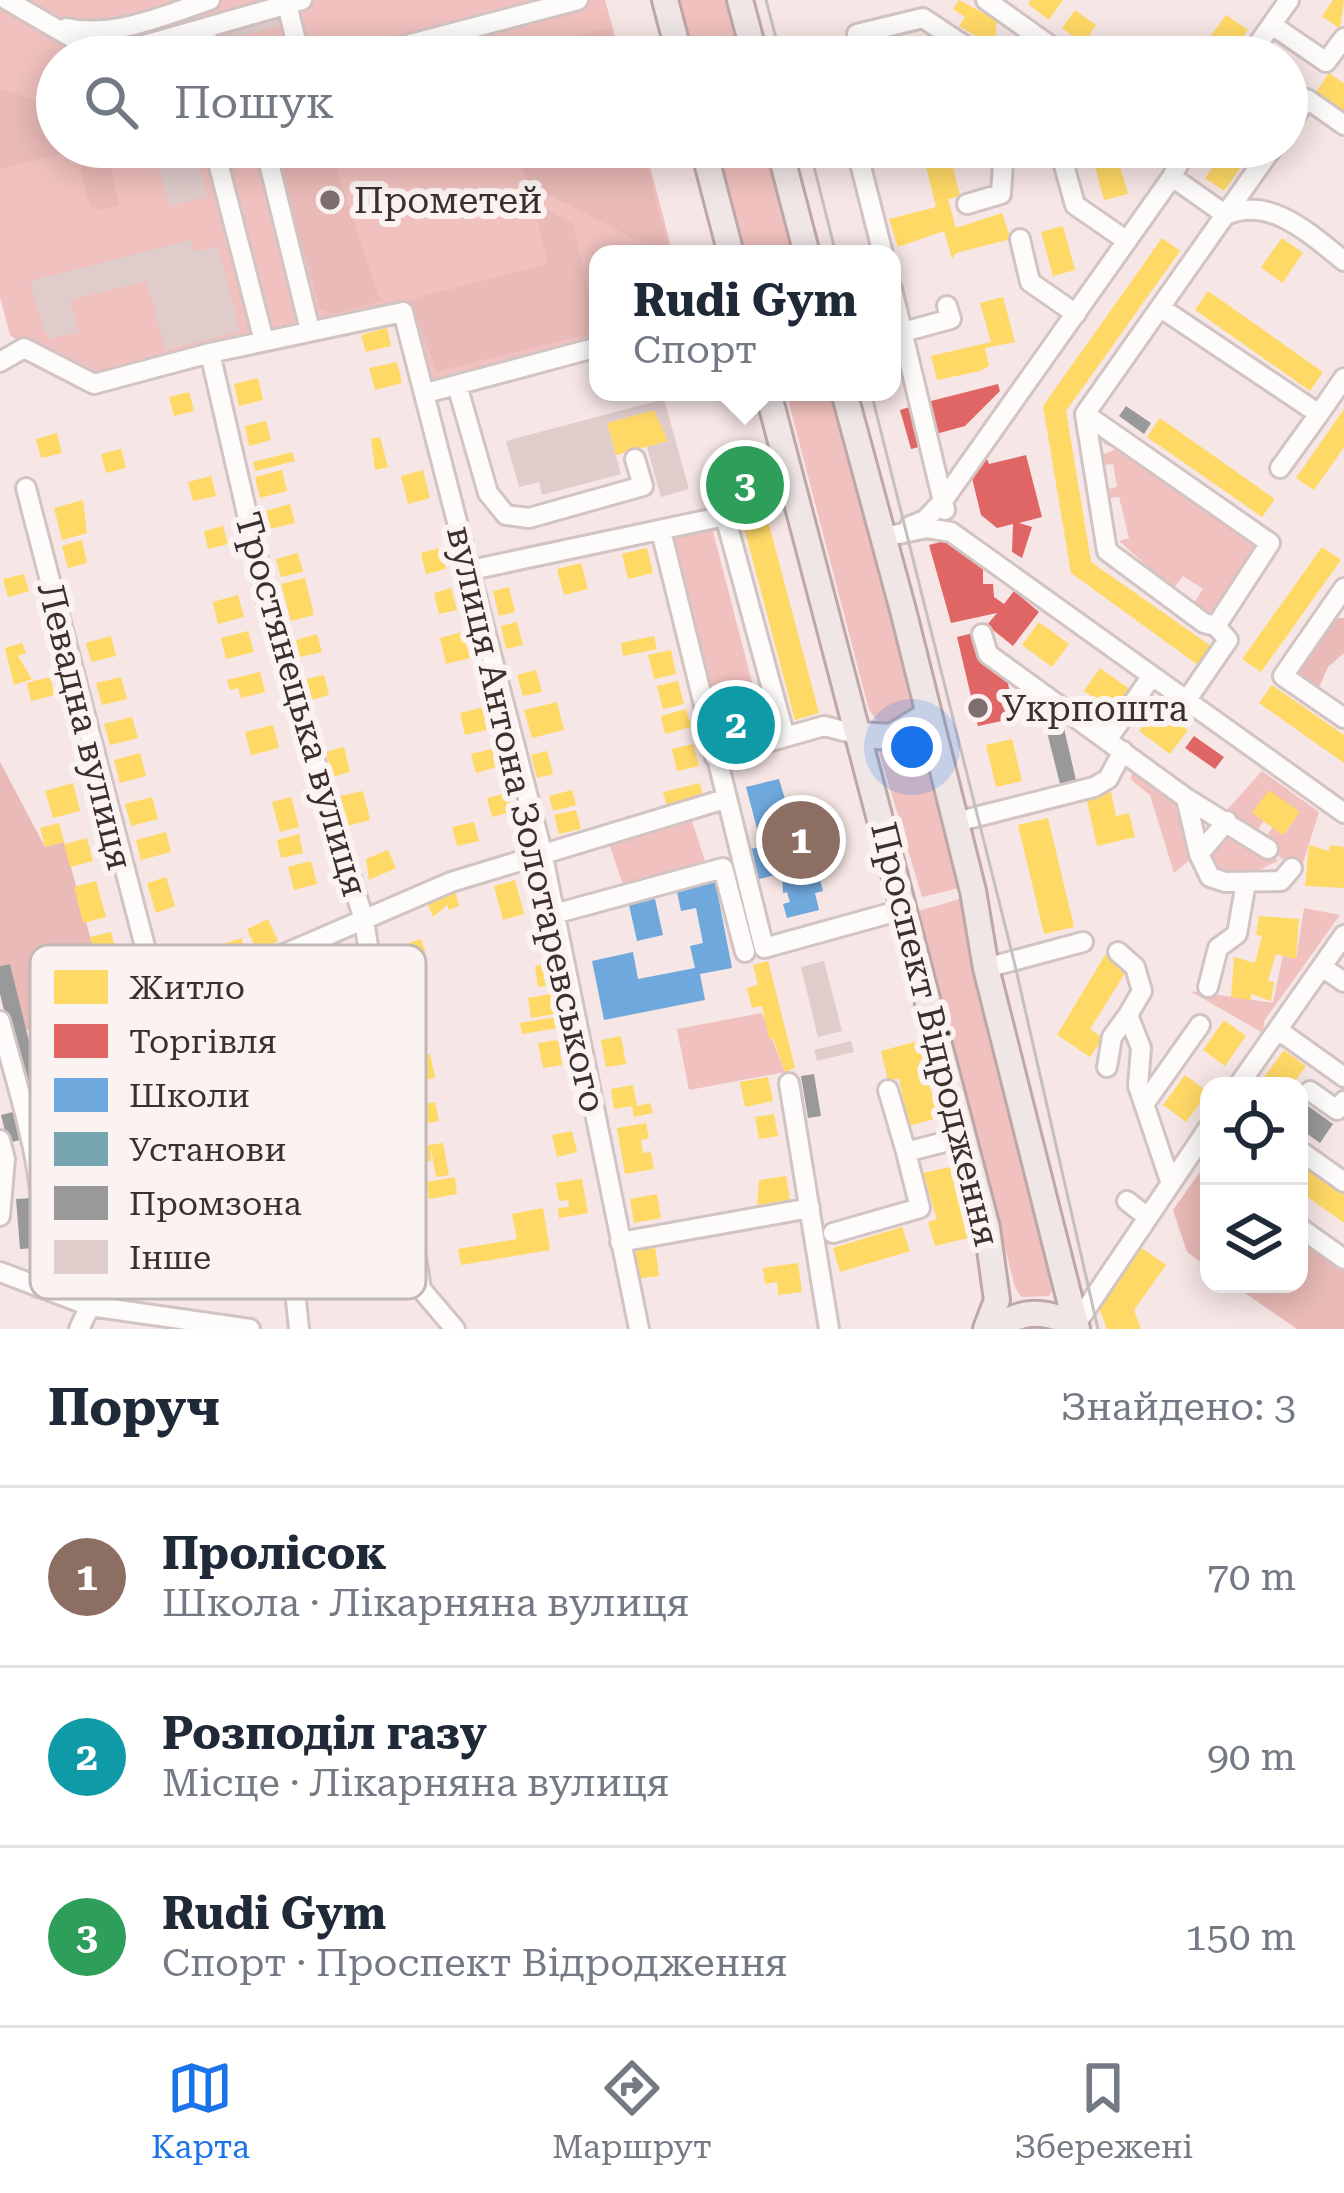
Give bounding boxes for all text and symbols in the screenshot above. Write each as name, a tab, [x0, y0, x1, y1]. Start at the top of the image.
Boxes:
search box	[36, 36, 1308, 168]
icon: search	[78, 69, 144, 135]
text: Пошук	[174, 76, 334, 129]
place label: Прометей	[354, 180, 542, 222]
marker: Прометей	[317, 187, 343, 213]
popup	[589, 245, 901, 401]
text: Rudi Gym	[633, 274, 857, 327]
text: Спорт	[633, 327, 757, 373]
pin: 3	[706, 440, 784, 530]
street label: Тростянецька вулиця	[226, 508, 376, 901]
street label: вулиця Антона Золотаревського	[438, 522, 614, 1116]
street label: Левадна вулиця	[29, 578, 141, 874]
pin: 2	[697, 680, 775, 770]
place label: Укрпошта	[1002, 688, 1189, 730]
marker: Укрпошта	[965, 695, 991, 721]
your location	[882, 717, 942, 777]
pin: 1	[762, 795, 840, 885]
street label: Проспект Відродження	[862, 818, 1008, 1251]
legend	[30, 945, 426, 1299]
text: Житло	[129, 968, 245, 1007]
text: Торгівля	[129, 1022, 277, 1061]
text: Школи	[129, 1076, 250, 1115]
map controls	[1200, 1077, 1308, 1293]
button: locate	[1200, 1077, 1308, 1185]
text: Установи	[129, 1130, 286, 1169]
text: Промзона	[129, 1184, 302, 1223]
button: layers	[1200, 1185, 1308, 1293]
text: Інше	[129, 1238, 211, 1277]
text: Поруч	[48, 1378, 220, 1437]
text: Знайдено: 3	[1060, 1384, 1296, 1430]
text: Пролісок	[162, 1527, 387, 1580]
text: 1	[76, 1554, 98, 1600]
text: 70 m	[1207, 1554, 1296, 1600]
text: Школа · Лікарняна вулиця	[162, 1580, 689, 1626]
text: Розподіл газу	[162, 1707, 487, 1760]
text: 2	[76, 1734, 98, 1780]
text: 90 m	[1207, 1734, 1296, 1780]
text: Місце · Лікарняна вулиця	[162, 1760, 669, 1806]
text: Rudi Gym	[162, 1887, 386, 1940]
text: 3	[76, 1914, 98, 1960]
text: 150 m	[1185, 1914, 1296, 1960]
text: Спорт · Проспект Відродження	[162, 1940, 788, 1986]
tab: Карта	[151, 2055, 250, 2166]
tab: Маршрут	[552, 2055, 712, 2166]
tab: Збережені	[1014, 2055, 1193, 2166]

